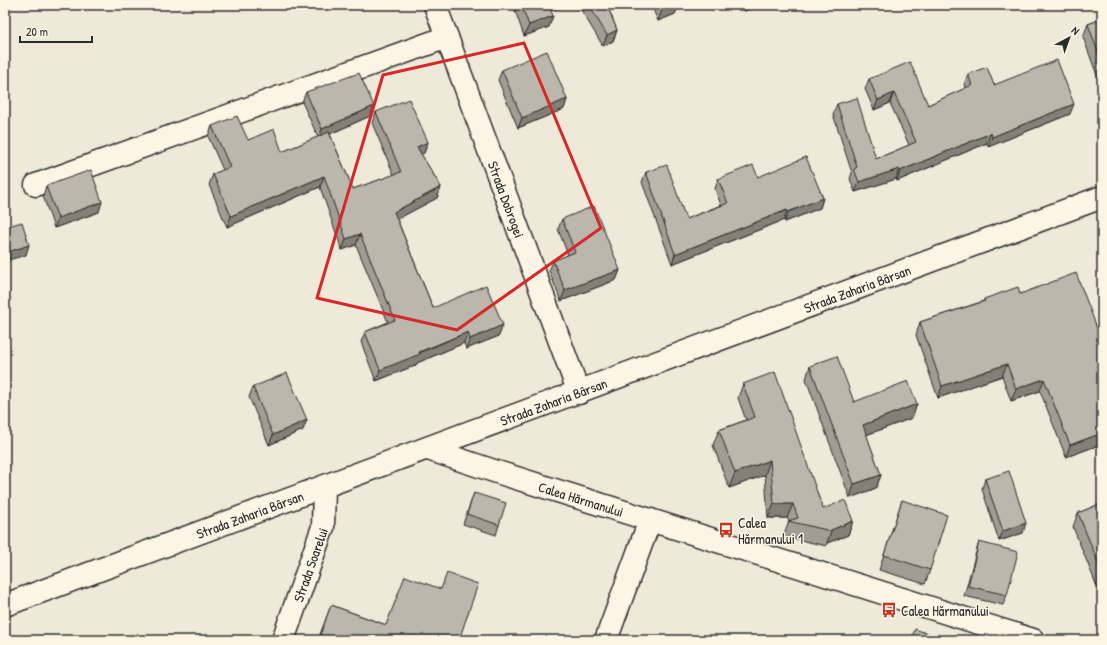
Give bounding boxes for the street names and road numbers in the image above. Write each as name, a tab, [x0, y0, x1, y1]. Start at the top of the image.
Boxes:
street label: Strada Dobrogei	[484, 158, 530, 240]
street label: Strada Zaharia Bârsan	[801, 260, 913, 317]
street label: Strada Zaharia Bârsan	[497, 373, 609, 430]
street label: Calea Hărmanului	[536, 476, 626, 521]
street label: Strada Zaharia Bârsan	[193, 485, 306, 543]
street label: Strada Soarelui	[288, 525, 332, 604]

